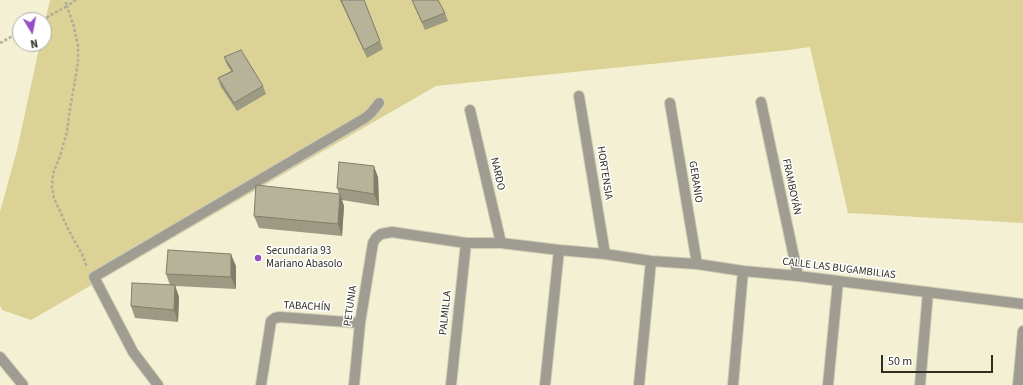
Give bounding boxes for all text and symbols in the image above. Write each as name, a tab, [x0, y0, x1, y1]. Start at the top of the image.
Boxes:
north arrow	[12, 12, 52, 52]
text: N	[29, 35, 39, 51]
street label: HORTENSIA	[593, 145, 615, 201]
street label: NARDO	[487, 156, 507, 192]
street label: FRAMBOYÁN	[779, 158, 803, 216]
street label: GERANIO	[685, 160, 705, 204]
place label: Secundaria 93 Mariano Abasolo	[266, 245, 343, 271]
marker: Secundaria 93 Mariano Abasolo	[253, 253, 263, 263]
street label: CALLE LAS BUGAMBILIAS	[782, 255, 896, 283]
street label: PETUNIA	[342, 285, 360, 327]
street label: PALMILLA	[437, 290, 455, 336]
street label: TABACHÍN	[283, 299, 331, 315]
scale bar	[883, 347, 995, 373]
text: 50 m	[888, 353, 912, 370]

